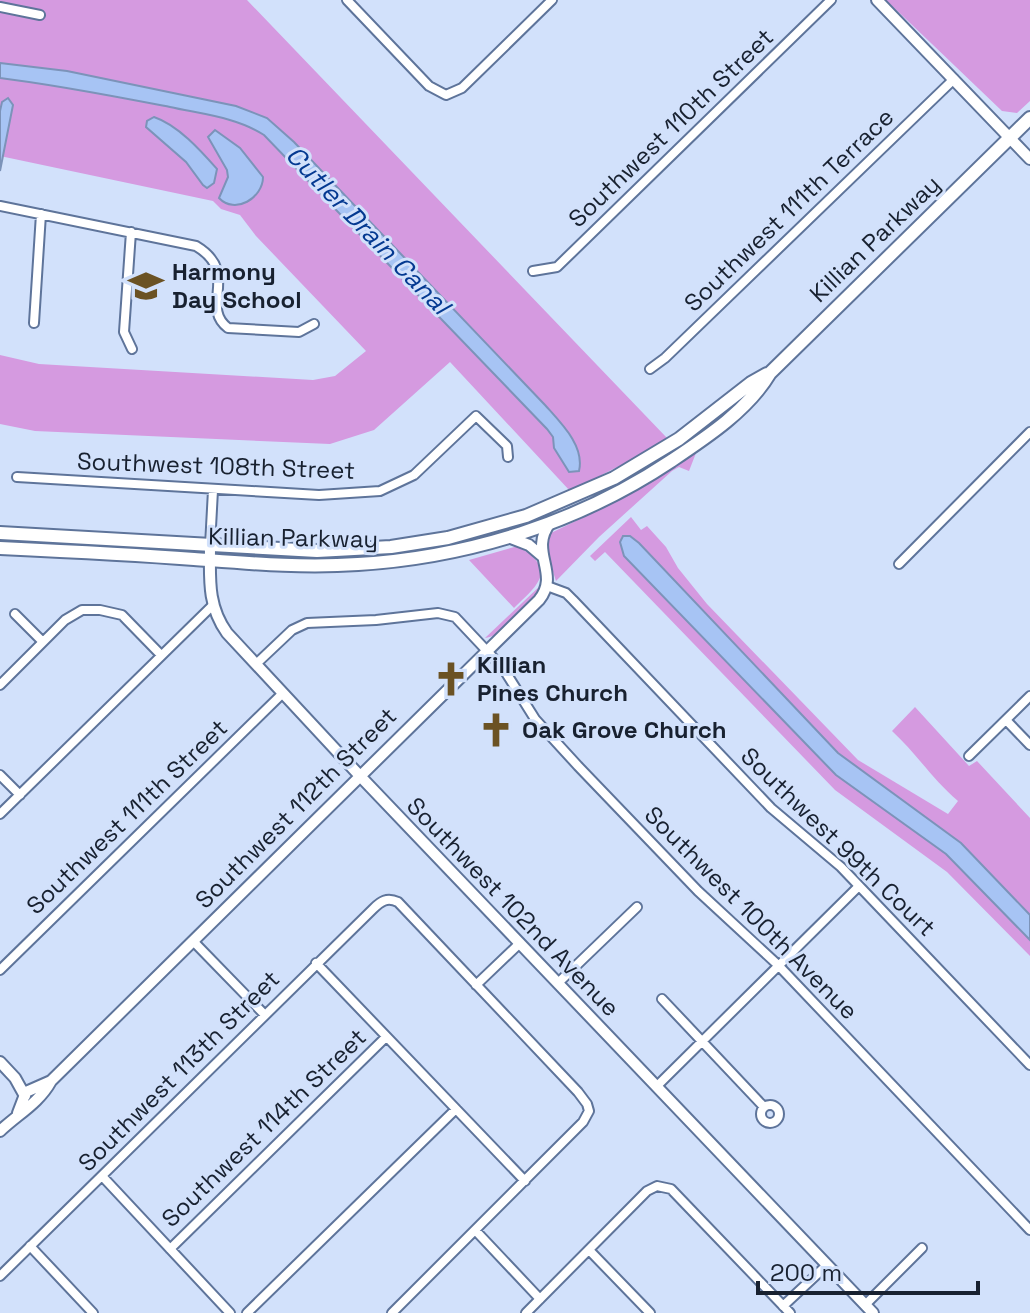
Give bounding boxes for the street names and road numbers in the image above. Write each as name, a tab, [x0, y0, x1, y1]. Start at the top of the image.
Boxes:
street label: Southwest 110th Street	[562, 22, 780, 234]
street label: Southwest 111th Terrace	[677, 101, 900, 318]
street label: Killian Parkway	[803, 168, 947, 309]
street label: Southwest 108th Street	[76, 445, 356, 486]
street label: Killian Parkway	[208, 521, 378, 554]
street label: Southwest 112th Street	[188, 700, 403, 915]
street label: Southwest 111th Street	[19, 712, 234, 921]
street label: Southwest 99th Court	[734, 741, 942, 943]
street label: Southwest 102nd Avenue	[400, 790, 626, 1023]
street label: Southwest 100th Avenue	[638, 799, 865, 1026]
street label: Southwest 113th Street	[71, 963, 286, 1178]
street label: Southwest 114th Street	[155, 1022, 373, 1234]

